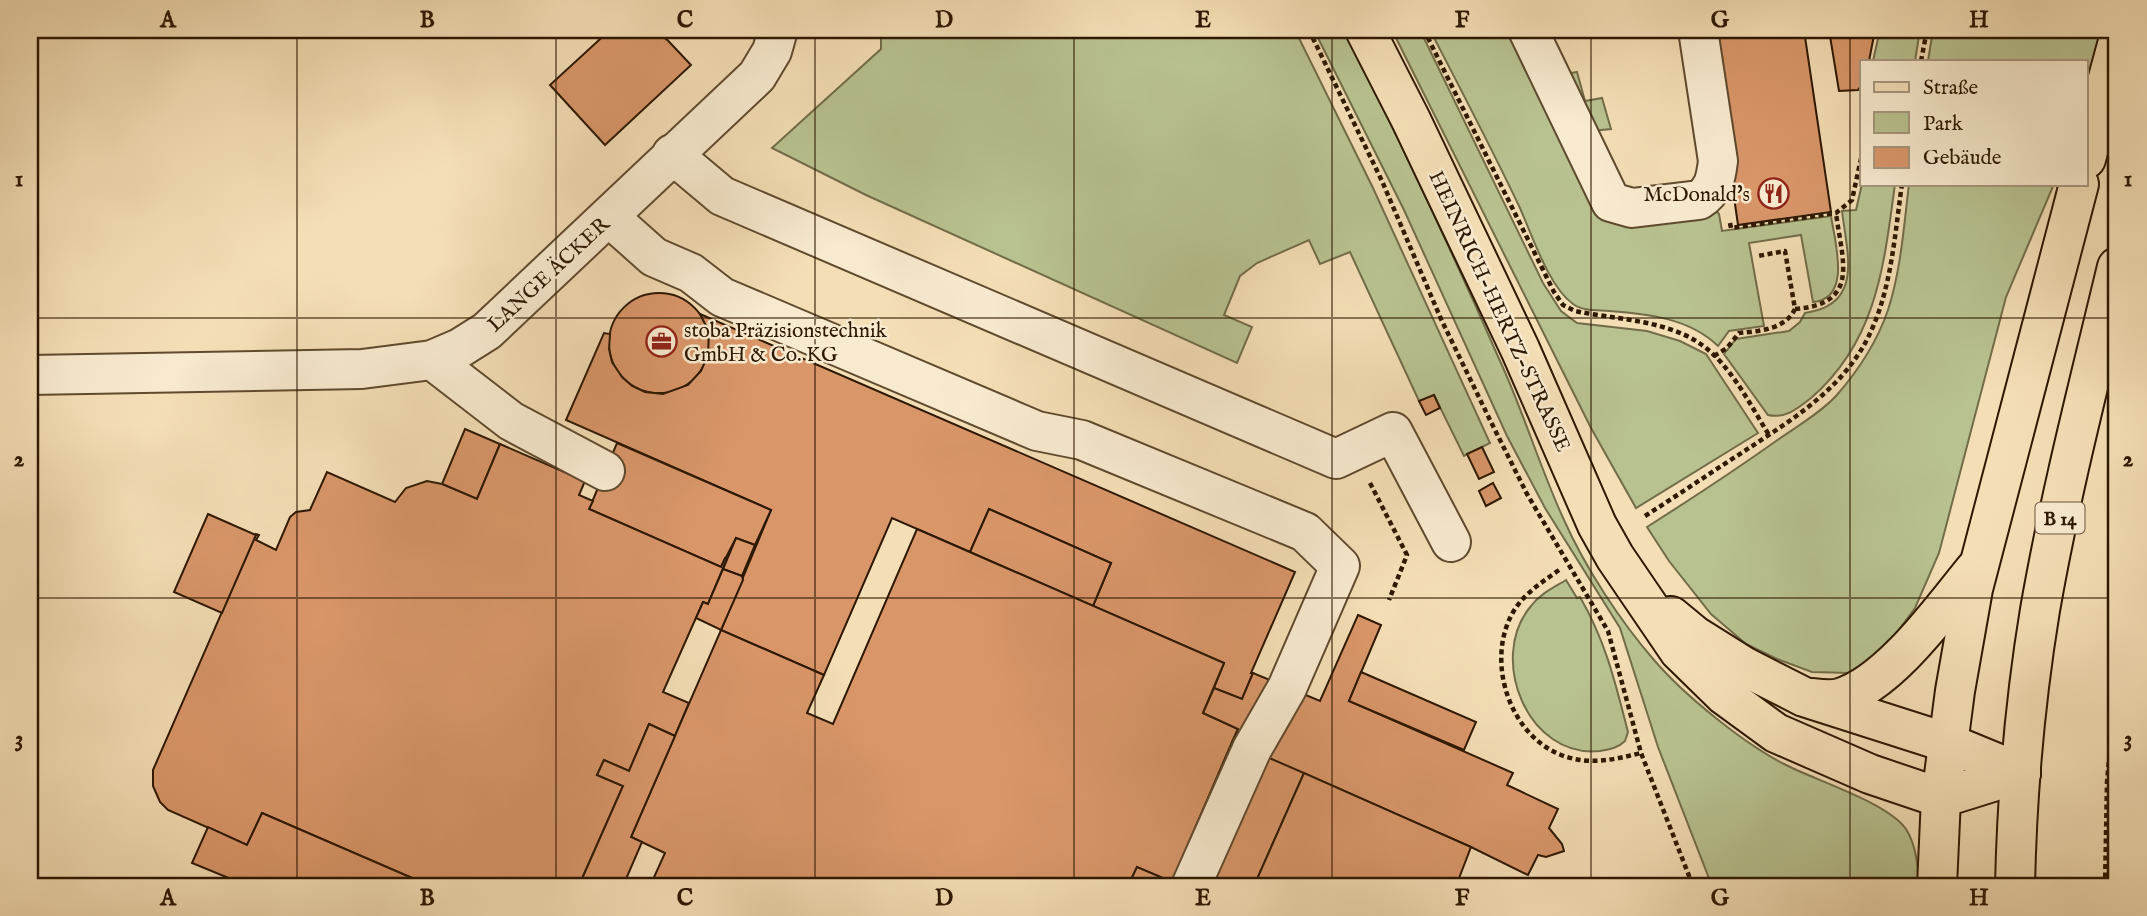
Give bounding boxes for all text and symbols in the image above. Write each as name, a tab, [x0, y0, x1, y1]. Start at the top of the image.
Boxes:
text: A	[159, 6, 177, 35]
text: B	[419, 6, 435, 35]
text: C	[677, 6, 694, 35]
text: D	[935, 6, 953, 35]
text: E	[1195, 6, 1211, 35]
text: F	[1455, 6, 1470, 35]
text: G	[1711, 6, 1730, 35]
text: H	[1969, 6, 1989, 35]
legend	[1860, 60, 2088, 186]
text: Straße	[1923, 75, 1979, 102]
text: Park	[1923, 111, 1964, 138]
text: Gebäude	[1923, 145, 2002, 172]
text: 1	[15, 165, 23, 194]
text: 1	[2124, 165, 2132, 194]
street label: HEINRICH-HERTZ-STRASSE	[1421, 167, 1576, 457]
restaurant icon: McDonald's	[1756, 177, 1790, 211]
place label: McDonald's	[1643, 182, 1750, 209]
street label: LANGE ÄCKER	[482, 210, 617, 339]
place label: stoba Präzisionstechnik GmbH & Co. KG	[684, 318, 888, 369]
office icon: stoba Präzisionstechnik GmbH & Co. KG	[644, 325, 678, 359]
text: 2	[14, 445, 25, 474]
text: 2	[2123, 445, 2134, 474]
road number: B 14	[2036, 503, 2084, 534]
text: 3	[15, 725, 23, 754]
text: 3	[2124, 725, 2132, 754]
text: A	[159, 884, 177, 913]
text: B	[419, 884, 435, 913]
text: C	[677, 884, 694, 913]
text: D	[935, 884, 953, 913]
text: E	[1195, 884, 1211, 913]
text: F	[1455, 884, 1470, 913]
text: G	[1711, 884, 1730, 913]
text: H	[1969, 884, 1989, 913]

